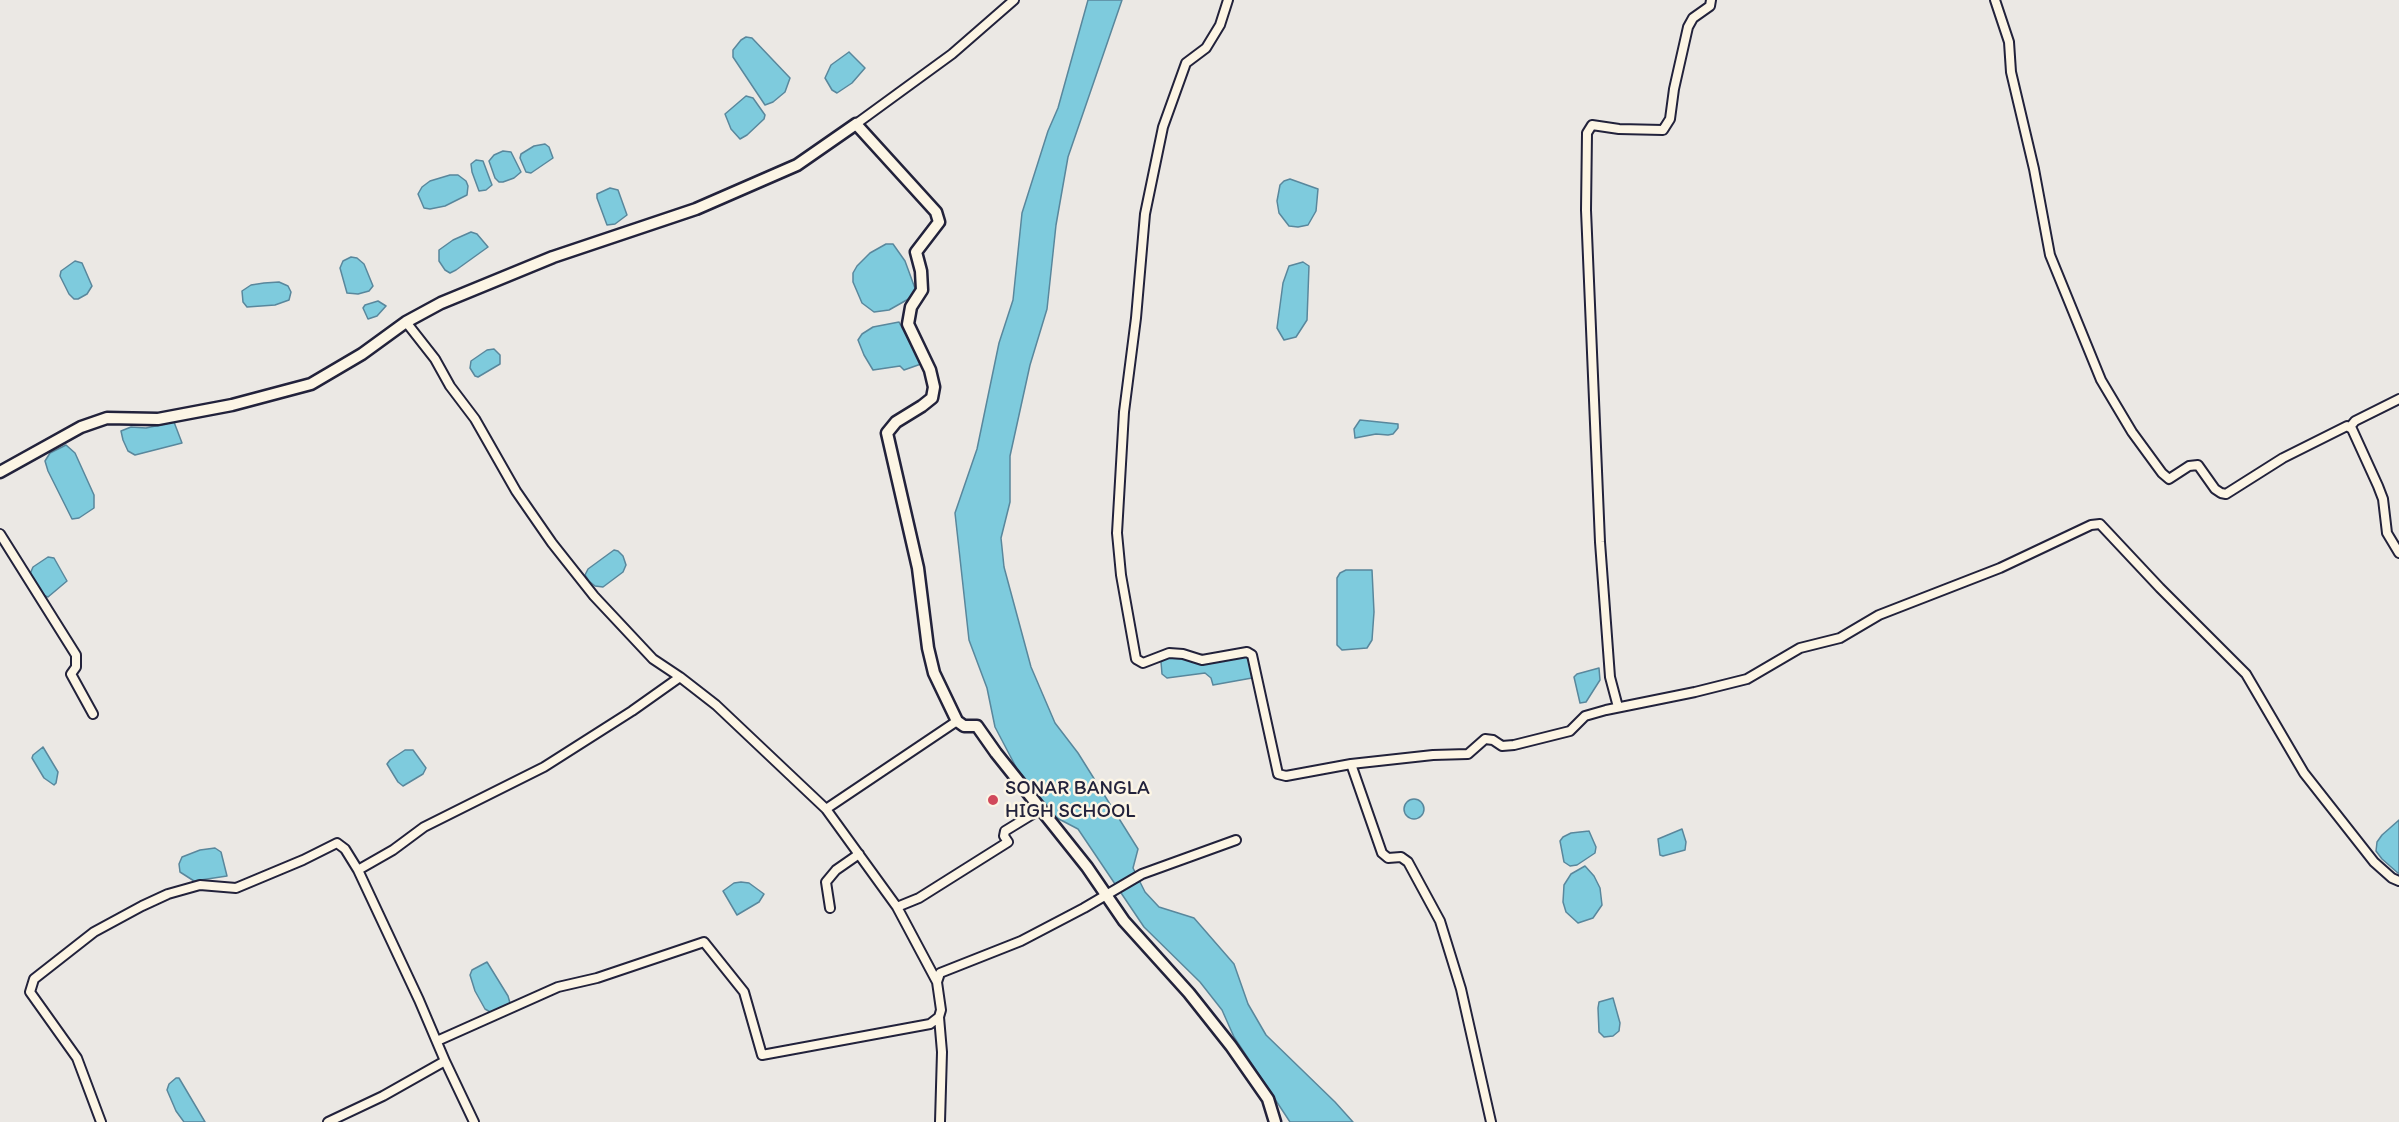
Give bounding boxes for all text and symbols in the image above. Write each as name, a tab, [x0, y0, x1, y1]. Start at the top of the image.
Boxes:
place label: SONAR BANGLA HIGH SCHOOL	[1005, 777, 1150, 824]
marker: SONAR BANGLA HIGH SCHOOL	[986, 793, 1000, 807]

